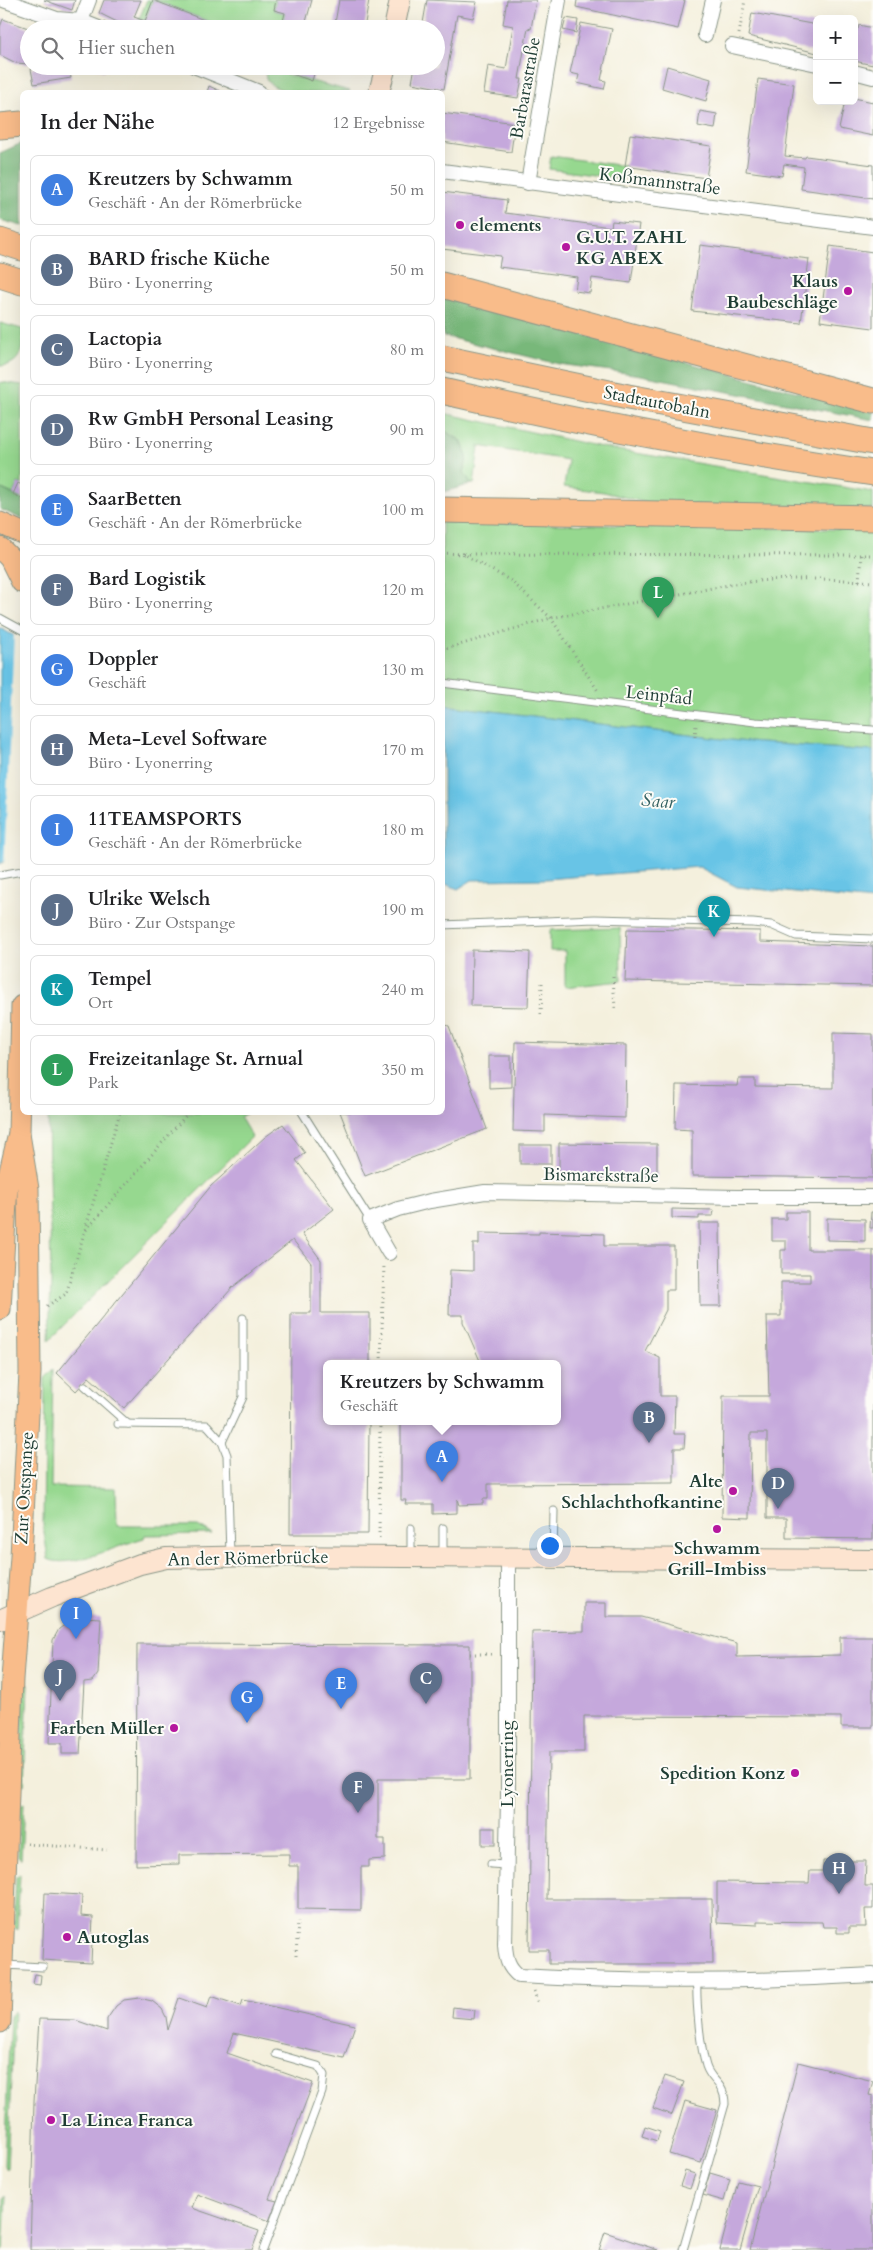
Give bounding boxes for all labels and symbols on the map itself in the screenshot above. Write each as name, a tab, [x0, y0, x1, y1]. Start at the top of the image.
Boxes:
street label: Barbarastraße	[504, 35, 547, 141]
street label: Koßmannstraße	[598, 162, 722, 201]
place label: elements	[470, 213, 542, 238]
marker: elements	[454, 219, 466, 231]
place label: G.U.T. ZAHL KG ABEX	[576, 225, 687, 271]
marker: G.U.T. ZAHL KG ABEX	[560, 241, 572, 253]
place label: Klaus Baubeschläge	[726, 269, 838, 315]
marker: Klaus Baubeschläge	[842, 285, 854, 297]
street label: Stadtautobahn	[601, 380, 713, 425]
pin: L	[642, 577, 674, 618]
street label: Leinpfad	[624, 680, 694, 711]
water label: Saar	[640, 787, 676, 815]
pin: K	[698, 896, 730, 937]
street label: Bismarckstraße	[543, 1162, 659, 1189]
pin: B	[633, 1402, 665, 1443]
street label: Zur Ostspange	[9, 1431, 40, 1545]
pin: A	[426, 1441, 458, 1482]
pin: D	[762, 1468, 794, 1509]
place label: Alte Schlachthofkantine	[562, 1469, 723, 1515]
marker: Alte Schlachthofkantine	[727, 1485, 739, 1497]
marker: Schwamm Grill-Imbiss	[711, 1523, 723, 1535]
your location	[537, 1533, 563, 1559]
place label: Schwamm Grill-Imbiss	[668, 1536, 766, 1582]
street label: An der Römerbrücke	[167, 1545, 329, 1572]
pin: I	[60, 1598, 92, 1639]
pin: J	[44, 1660, 76, 1701]
pin: C	[410, 1663, 442, 1704]
pin: E	[325, 1668, 357, 1709]
pin: G	[231, 1682, 263, 1723]
place label: Farben Müller	[50, 1716, 165, 1741]
street label: Lyonerring	[495, 1720, 520, 1808]
marker: Farben Müller	[168, 1722, 180, 1734]
place label: Spedition Konz	[660, 1761, 785, 1786]
marker: Spedition Konz	[789, 1767, 801, 1779]
pin: F	[342, 1772, 374, 1813]
pin: H	[823, 1853, 855, 1894]
place label: Autoglas	[77, 1925, 149, 1950]
marker: Autoglas	[61, 1931, 73, 1943]
place label: La Linea Franca	[61, 2108, 193, 2133]
marker: La Linea Franca	[45, 2114, 57, 2126]

